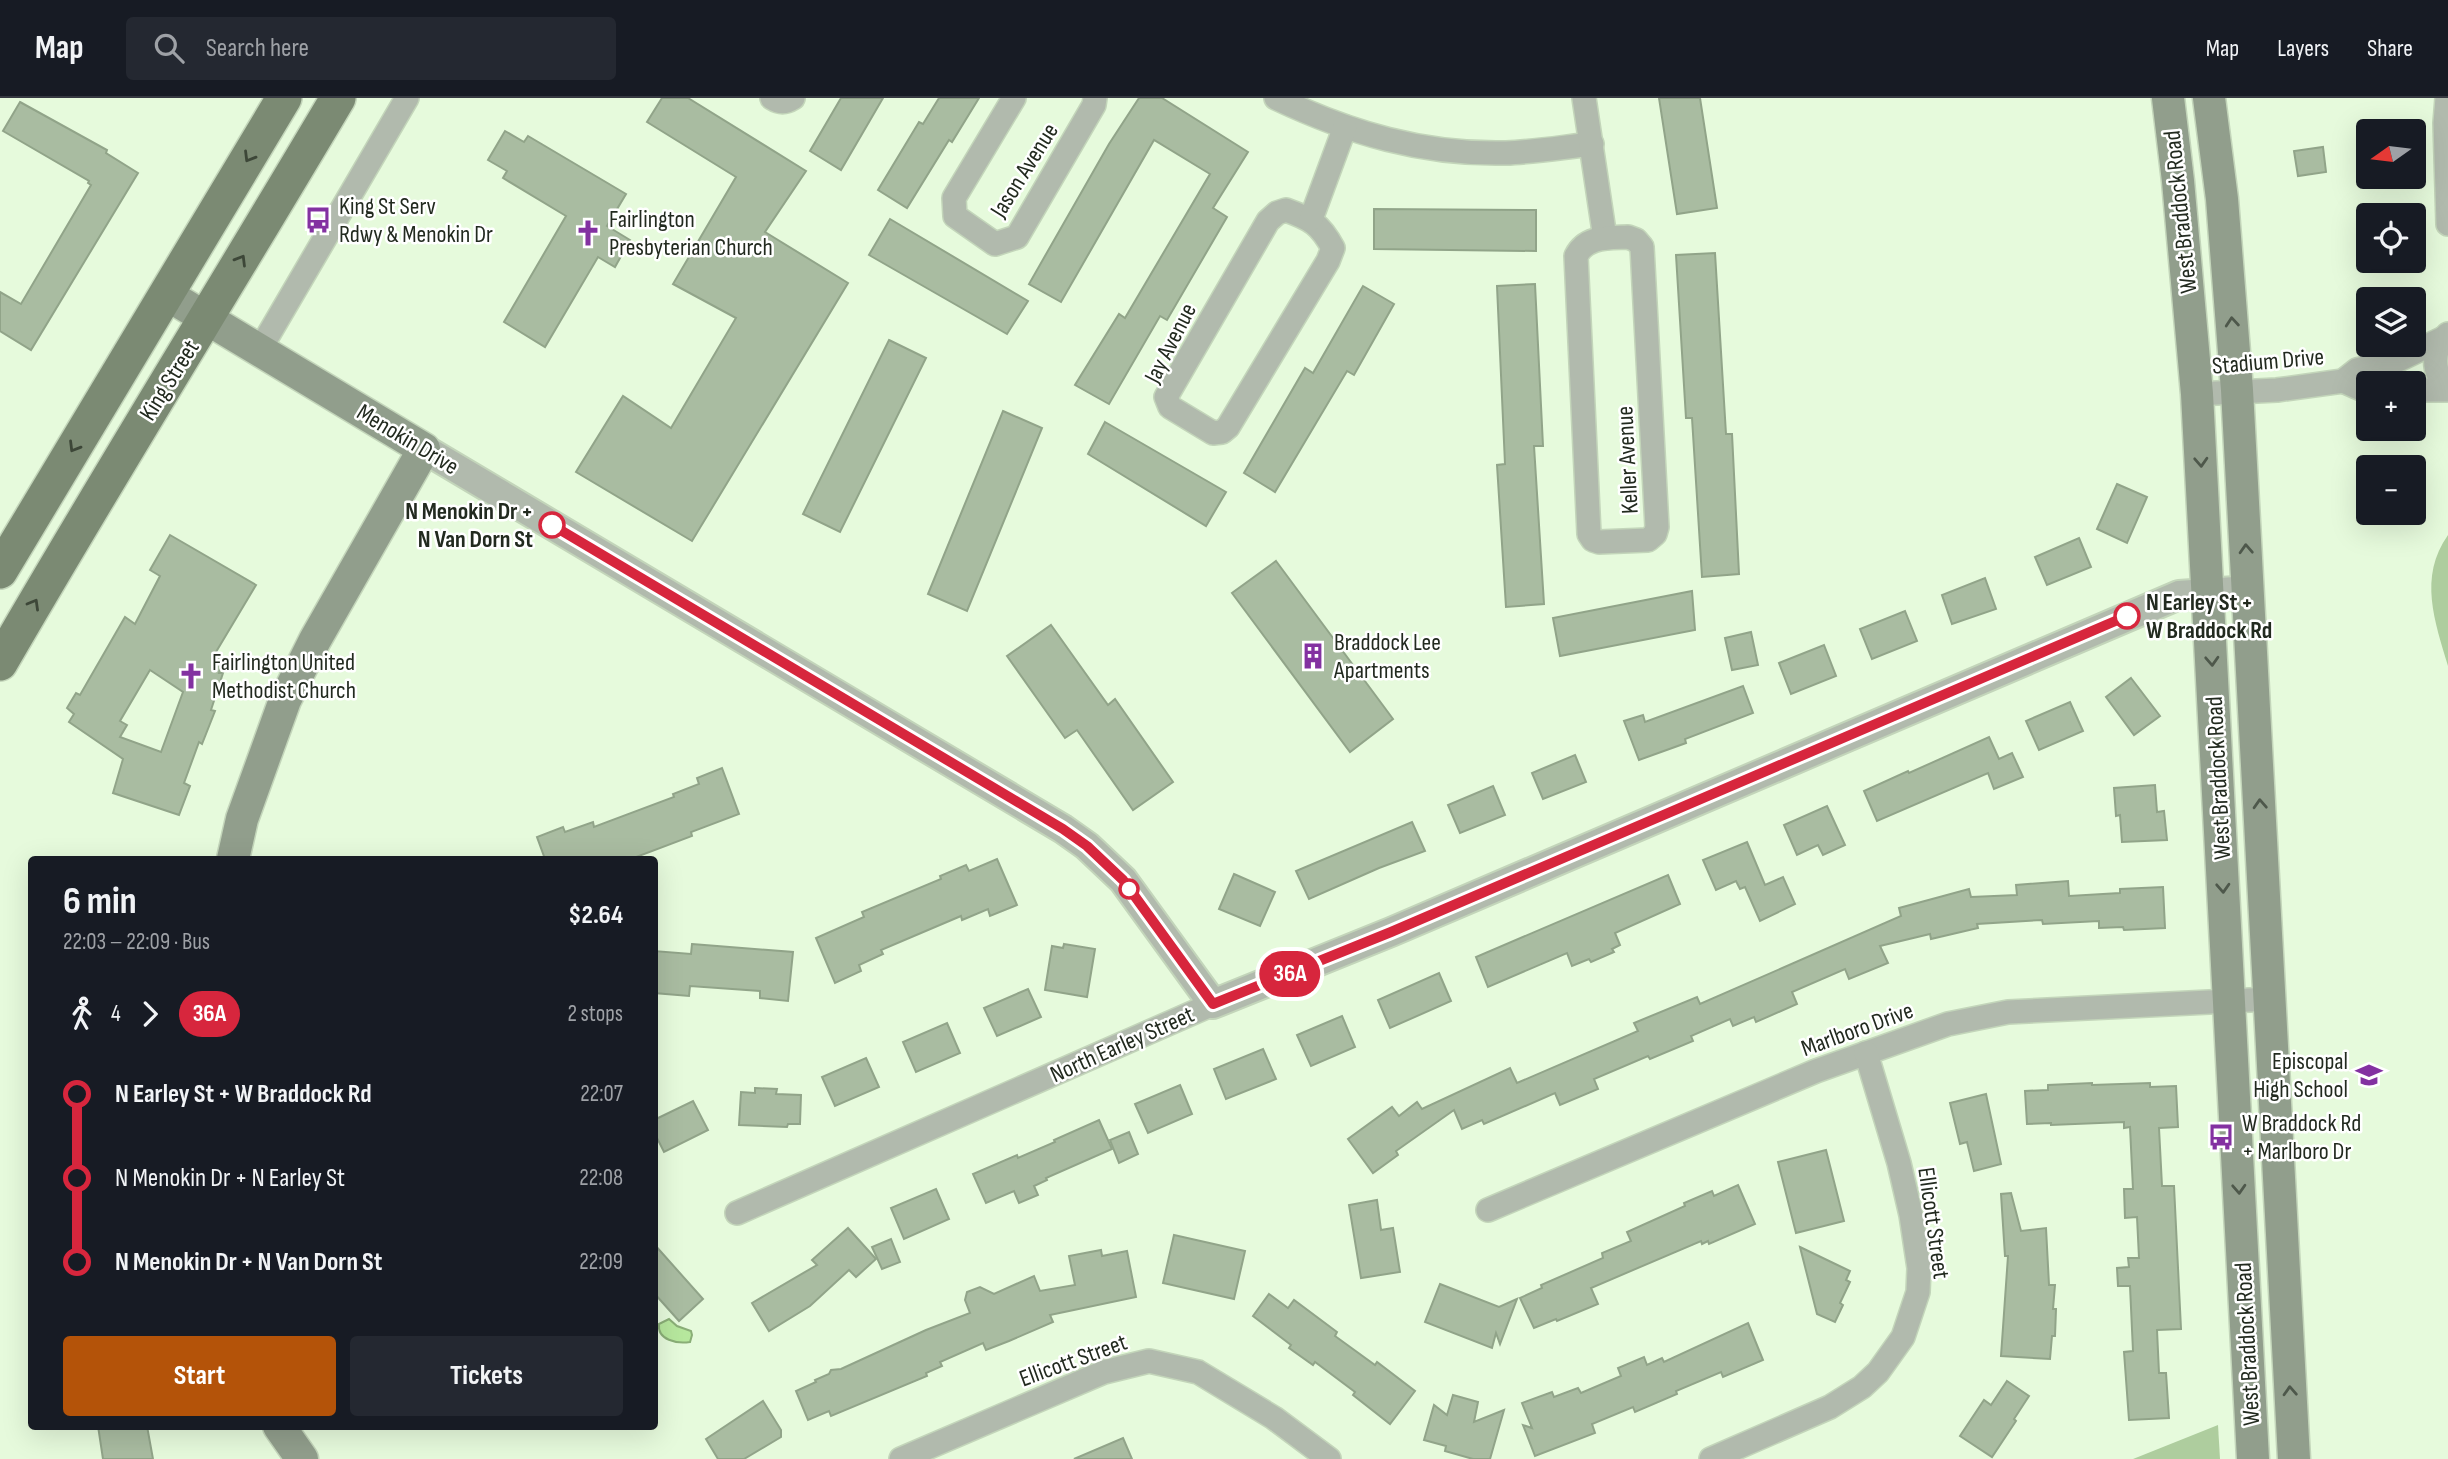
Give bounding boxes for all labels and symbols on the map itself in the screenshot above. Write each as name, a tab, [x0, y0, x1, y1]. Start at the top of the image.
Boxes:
street label: Jason Avenue	[984, 118, 1065, 224]
north arrow	[2356, 119, 2426, 189]
street label: West Braddock Road	[2158, 129, 2203, 295]
one-way arrow	[244, 149, 257, 162]
place label: King St Serv Rdwy & Menokin Dr	[339, 192, 493, 249]
bus stop icon: King St Serv Rdwy & Menokin Dr	[303, 205, 333, 235]
place label: Fairlington Presbyterian Church	[609, 205, 773, 262]
church icon: Fairlington Presbyterian Church	[573, 218, 603, 248]
one-way arrow	[233, 255, 246, 268]
street label: Jay Avenue	[1138, 298, 1203, 389]
one-way arrow	[2225, 317, 2240, 328]
street label: King Street	[133, 335, 205, 426]
street label: Stadium Drive	[2211, 342, 2325, 381]
street label: Menokin Drive	[352, 398, 464, 481]
street label: Keller Avenue	[1610, 405, 1645, 515]
one-way arrow	[69, 440, 82, 453]
one-way arrow	[2193, 456, 2208, 467]
place label: N Menokin Dr + N Van Dorn St	[405, 497, 533, 554]
marker: N Menokin Dr + N Van Dorn St	[539, 512, 565, 538]
one-way arrow	[2239, 544, 2254, 555]
place label: N Earley St + W Braddock Rd	[2146, 588, 2272, 645]
one-way arrow	[26, 599, 39, 612]
marker: N Earley St + W Braddock Rd	[2114, 603, 2140, 629]
place label: Braddock Lee Apartments	[1333, 628, 1441, 685]
building icon: Braddock Lee Apartments	[1298, 641, 1328, 671]
place label: Fairlington United Methodist Church	[212, 648, 356, 705]
one-way arrow	[2204, 656, 2219, 667]
church icon: Fairlington United Methodist Church	[176, 661, 206, 691]
street label: West Braddock Road	[2200, 696, 2237, 860]
one-way arrow	[2253, 798, 2268, 809]
unlabelled marker	[1119, 879, 1139, 899]
one-way arrow	[2216, 883, 2231, 894]
line badge: 36A	[1250, 951, 1330, 997]
street label: Marlboro Drive	[1797, 996, 1917, 1063]
street label: North Earley Street	[1046, 1000, 1198, 1089]
place label: Episcopal High School	[2253, 1047, 2348, 1104]
school or university icon: Episcopal High School	[2354, 1060, 2384, 1090]
place label: W Braddock Rd + Marlboro Dr	[2242, 1109, 2361, 1166]
bus stop icon: W Braddock Rd + Marlboro Dr	[2206, 1122, 2236, 1152]
street label: Ellicott Street	[1911, 1165, 1956, 1281]
one-way arrow	[2231, 1184, 2246, 1195]
street label: West Braddock Road	[2229, 1262, 2266, 1426]
street label: Ellicott Street	[1015, 1328, 1131, 1393]
one-way arrow	[2283, 1385, 2298, 1396]

